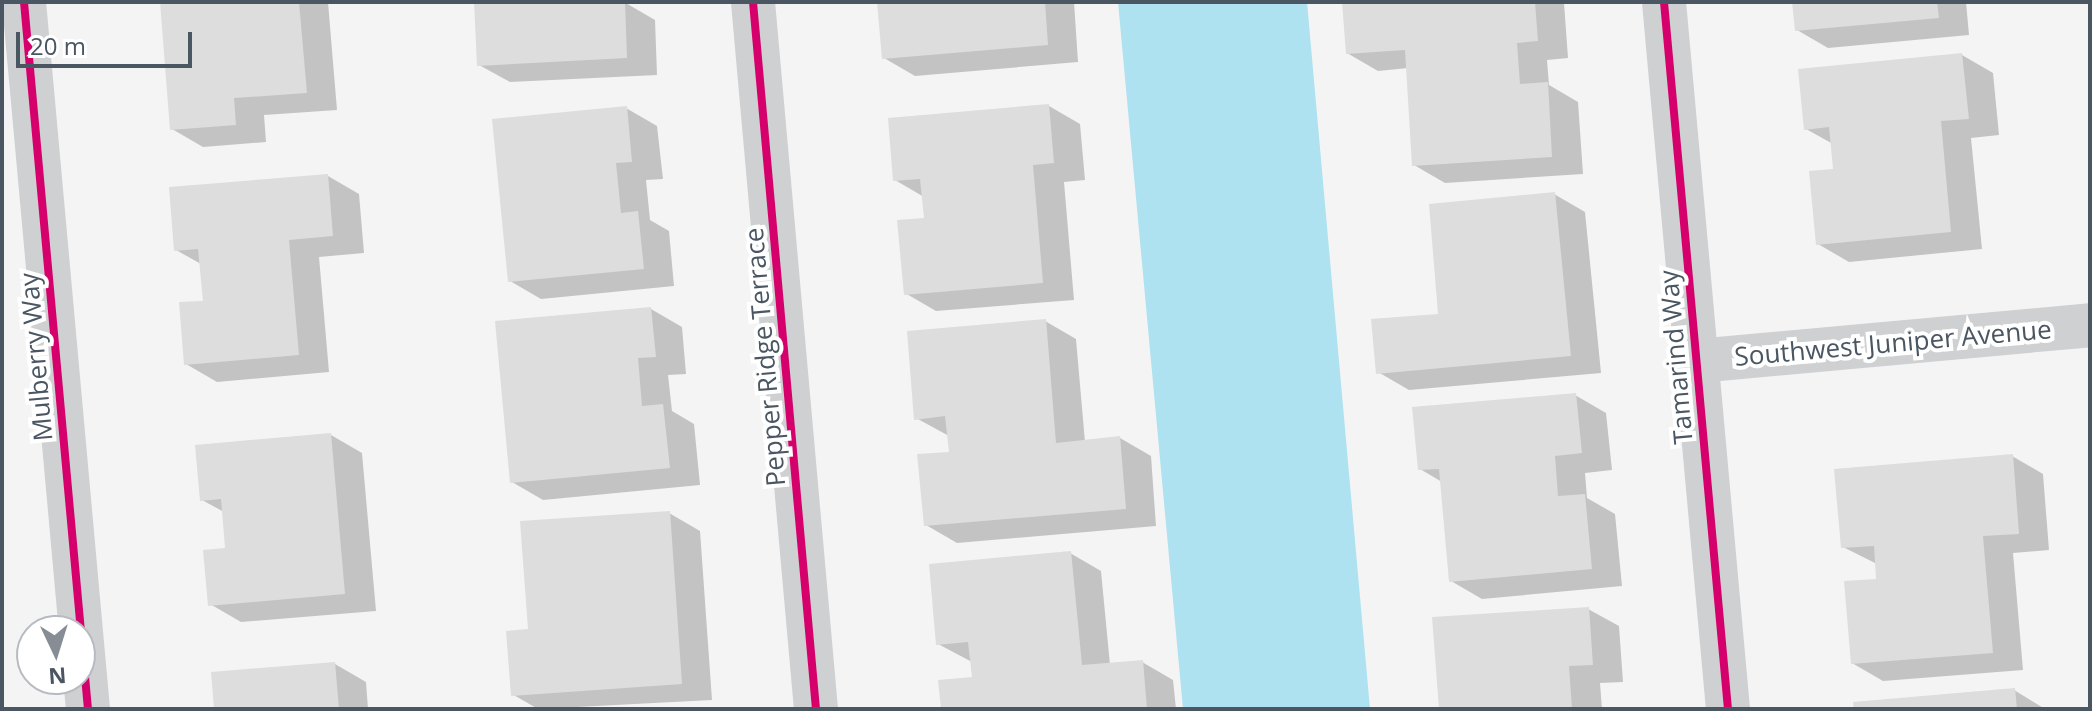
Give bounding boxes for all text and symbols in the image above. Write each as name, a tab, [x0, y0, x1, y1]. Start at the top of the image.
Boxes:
scale bar	[20, 16, 196, 66]
text: 20 m	[30, 29, 86, 62]
street label: Pepper Ridge Terrace	[738, 226, 792, 488]
street label: Tamarind Way	[1653, 269, 1699, 445]
street label: Mulberry Way	[13, 272, 59, 442]
street label: Southwest Juniper Avenue	[1733, 314, 2053, 372]
north arrow	[16, 615, 96, 695]
text: N	[48, 661, 68, 693]

